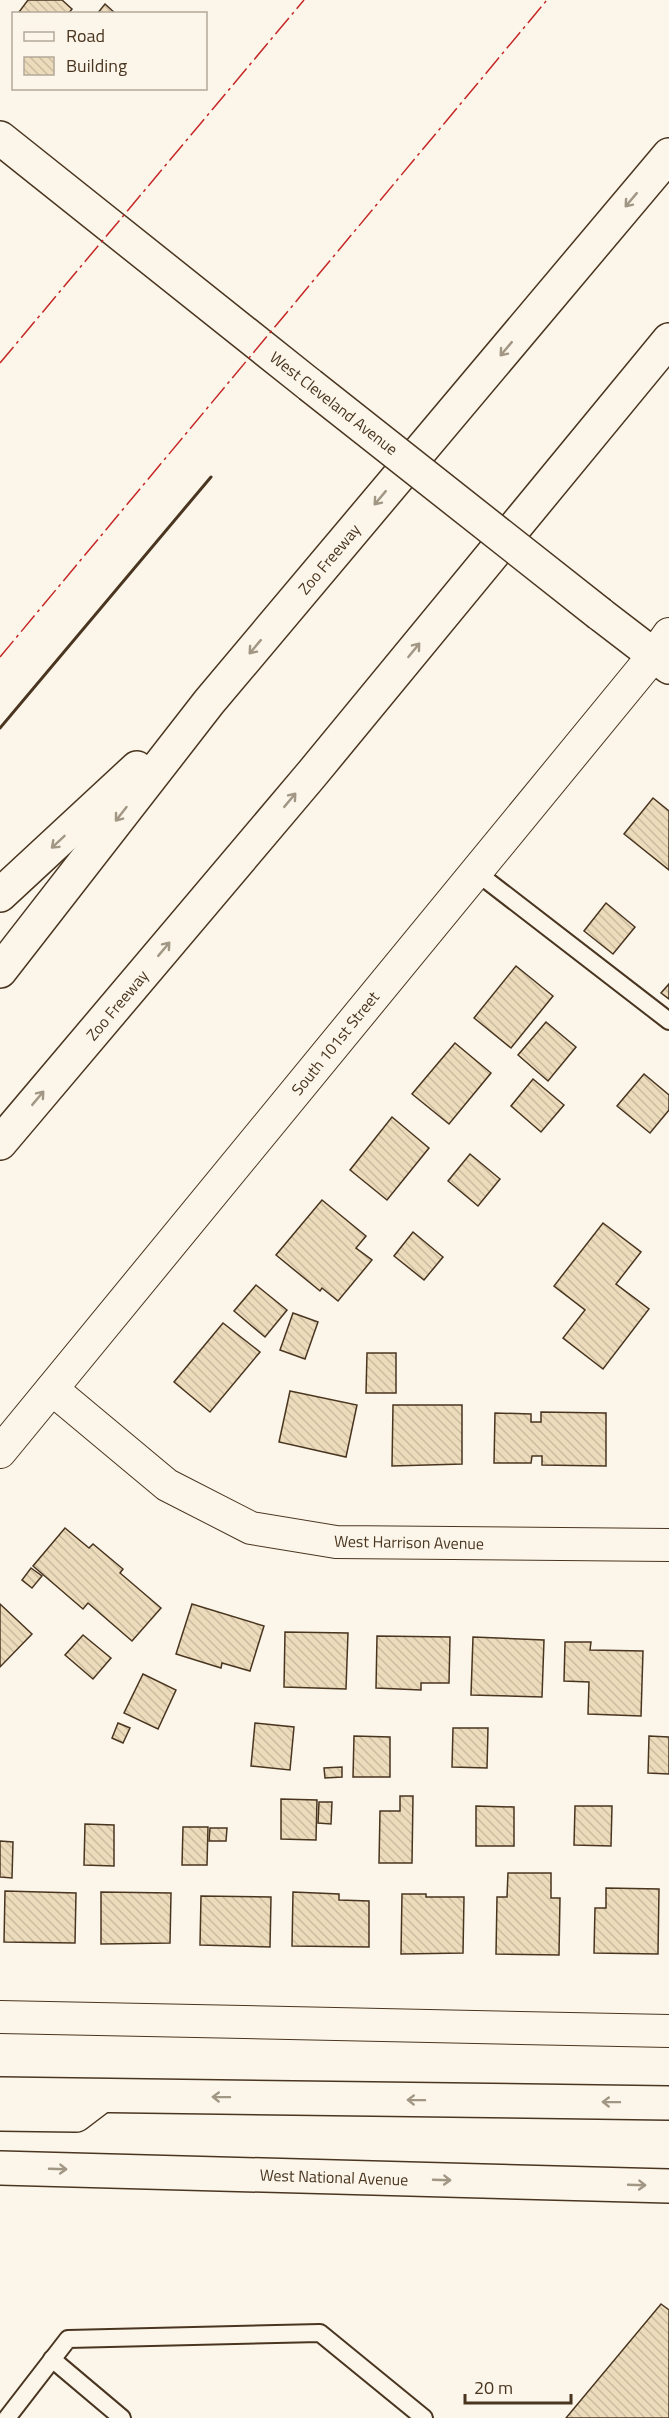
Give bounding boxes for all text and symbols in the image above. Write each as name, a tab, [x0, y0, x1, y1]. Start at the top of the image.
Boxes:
legend	[12, 12, 207, 90]
text: Road	[66, 22, 105, 49]
text: Building	[66, 52, 127, 79]
one-way arrow	[625, 192, 638, 208]
one-way arrow	[499, 341, 513, 356]
street label: West Cleveland Avenue	[265, 345, 403, 461]
one-way arrow	[374, 490, 387, 506]
street label: Zoo Freeway	[292, 518, 366, 600]
one-way arrow	[248, 639, 262, 654]
one-way arrow	[407, 642, 420, 658]
one-way arrow	[283, 792, 296, 808]
one-way arrow	[115, 806, 128, 822]
one-way arrow	[51, 834, 66, 848]
one-way arrow	[157, 941, 170, 957]
street label: Zoo Freeway	[80, 964, 154, 1046]
street label: South 101st Street	[285, 985, 385, 1100]
one-way arrow	[31, 1091, 45, 1106]
street label: West Harrison Avenue	[334, 1529, 484, 1555]
one-way arrow	[211, 2091, 231, 2103]
one-way arrow	[406, 2094, 426, 2105]
one-way arrow	[601, 2096, 621, 2108]
street label: West National Avenue	[259, 2162, 409, 2192]
one-way arrow	[48, 2164, 68, 2175]
one-way arrow	[432, 2174, 452, 2185]
one-way arrow	[627, 2179, 647, 2191]
scale bar	[465, 2367, 572, 2405]
text: 20 m	[474, 2374, 513, 2401]

